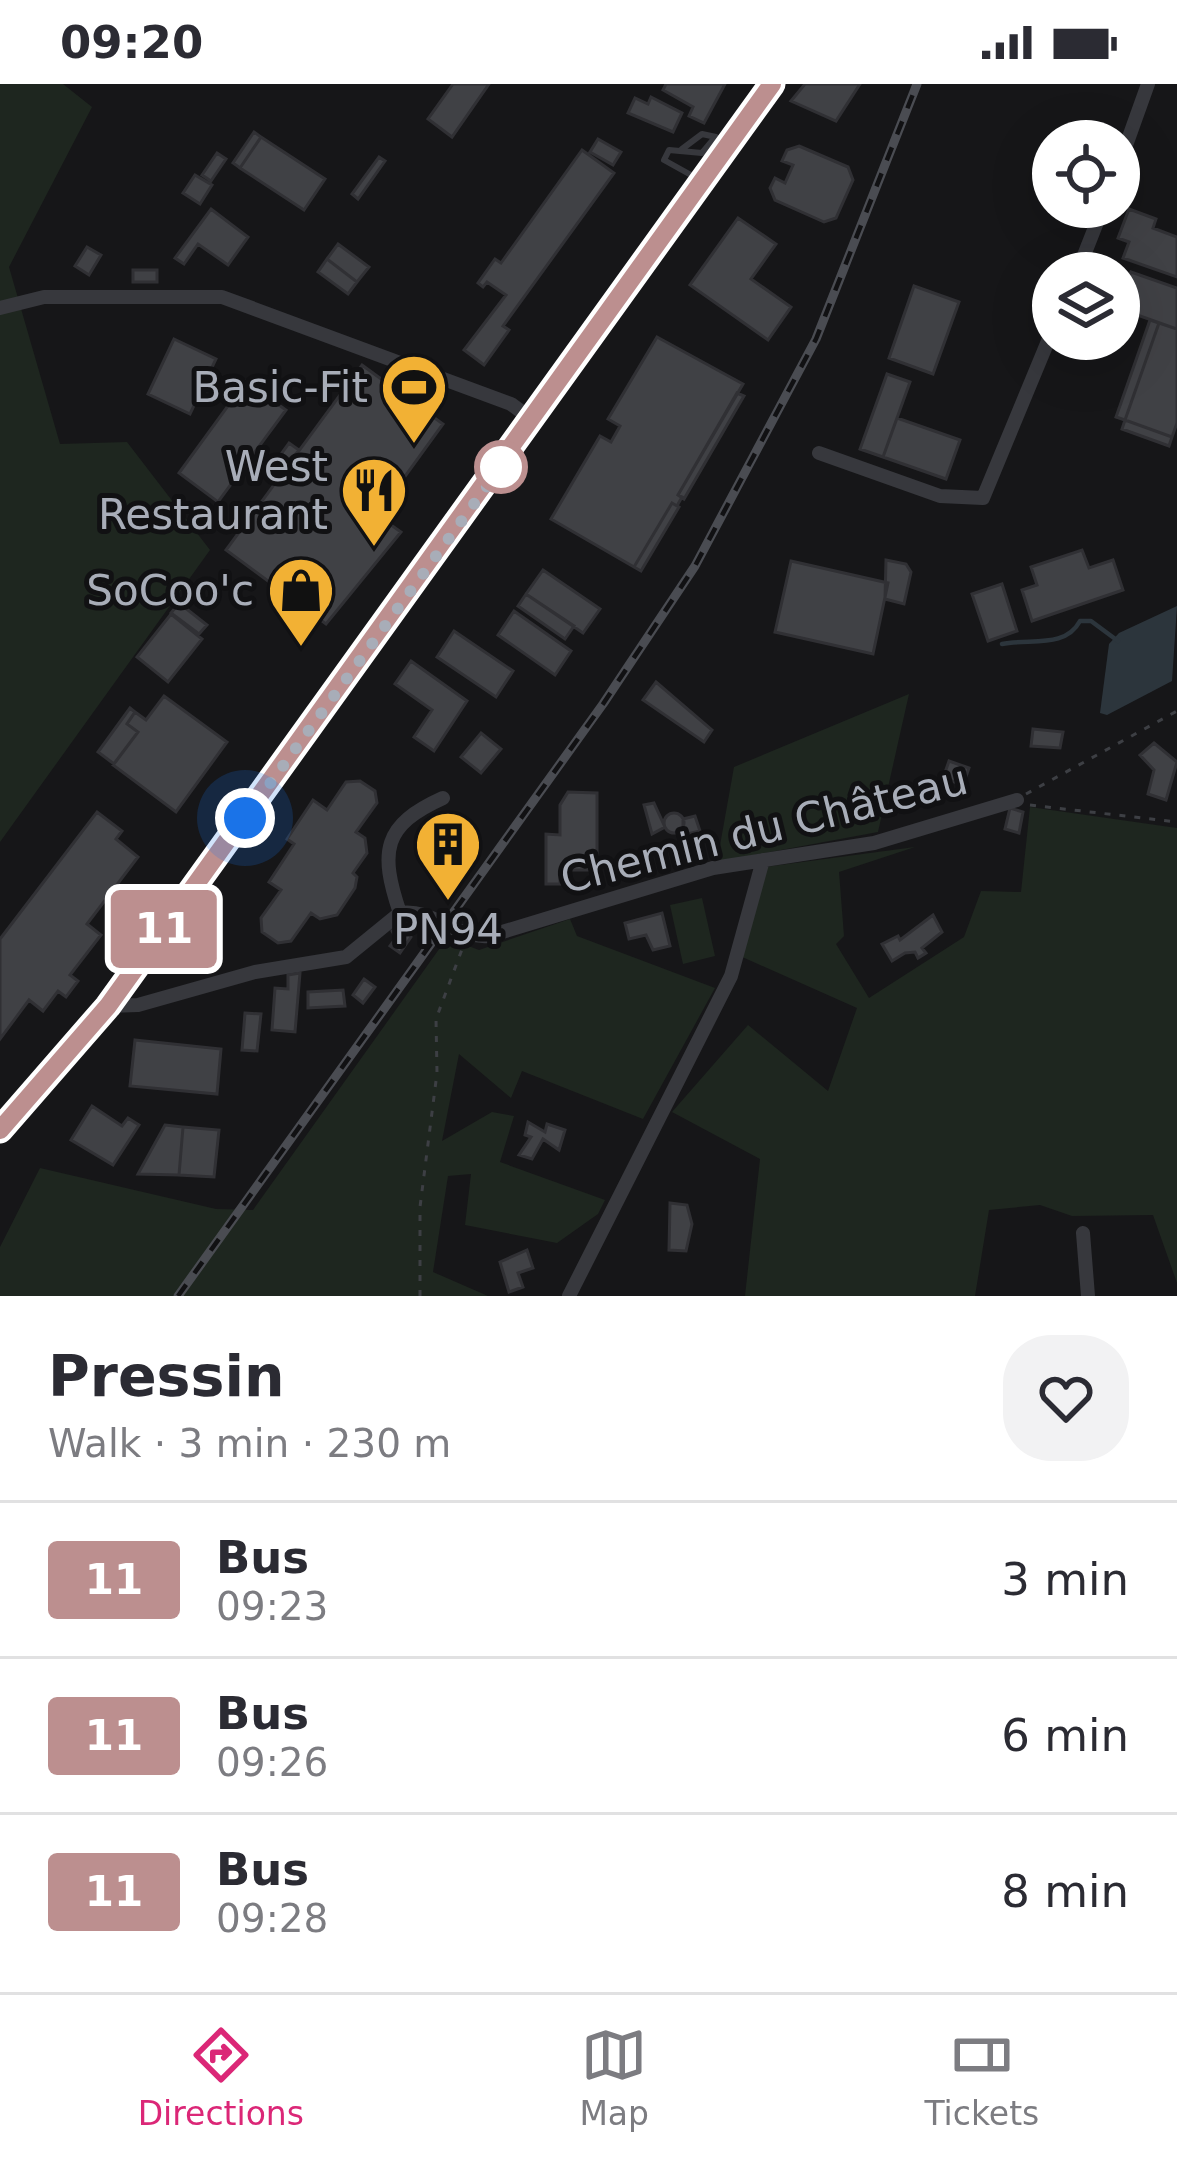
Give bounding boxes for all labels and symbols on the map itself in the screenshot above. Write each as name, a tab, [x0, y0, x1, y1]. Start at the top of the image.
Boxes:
sports icon: Basic-Fit	[379, 352, 449, 446]
place label: Basic-Fit	[192, 363, 368, 412]
place label: West Restaurant	[98, 442, 328, 539]
unlabelled marker	[476, 442, 526, 492]
restaurant icon: West Restaurant	[339, 455, 409, 549]
shop icon: SoCoo'c	[266, 555, 336, 649]
place label: SoCoo'c	[86, 566, 254, 615]
street label: Chemin du Château	[556, 755, 972, 903]
your location	[215, 788, 275, 848]
building icon: PN94	[413, 809, 483, 903]
line badge: 11	[110, 890, 218, 968]
place label: PN94	[393, 905, 503, 954]

